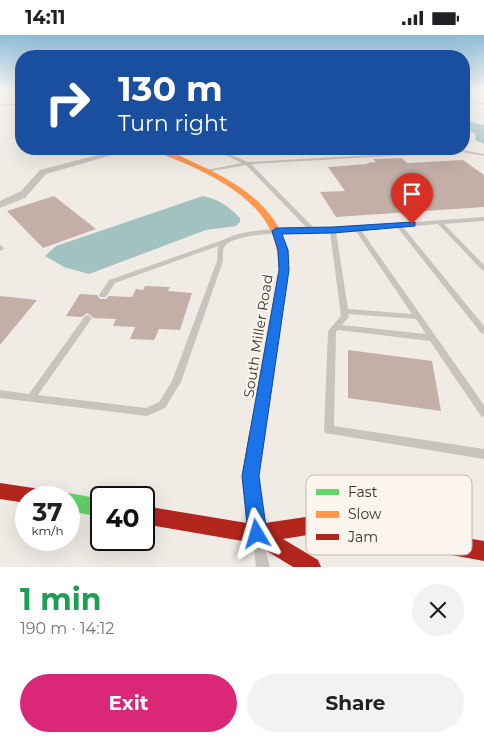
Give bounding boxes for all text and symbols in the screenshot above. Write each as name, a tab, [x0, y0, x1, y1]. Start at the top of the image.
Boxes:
text: 14:11	[25, 6, 66, 29]
text: 130 m	[118, 67, 223, 110]
icon: right	[35, 70, 100, 135]
text: Turn right	[118, 110, 228, 137]
pin	[391, 173, 433, 224]
icon: arrive	[398, 180, 426, 208]
street label: South Miller Road	[239, 273, 277, 399]
legend	[306, 475, 472, 555]
text: Fast	[348, 483, 378, 501]
speed limit sign: 40	[90, 486, 155, 551]
text: 37	[32, 497, 63, 527]
text: Slow	[348, 505, 382, 523]
position arrow	[230, 507, 282, 559]
text: km/h	[31, 523, 64, 538]
text: Jam	[347, 528, 378, 546]
text: 1 min	[20, 581, 101, 618]
button: close	[412, 584, 464, 636]
text: 190 m · 14:12	[20, 619, 114, 638]
button: Exit	[20, 674, 237, 732]
button: Share	[247, 674, 464, 732]

